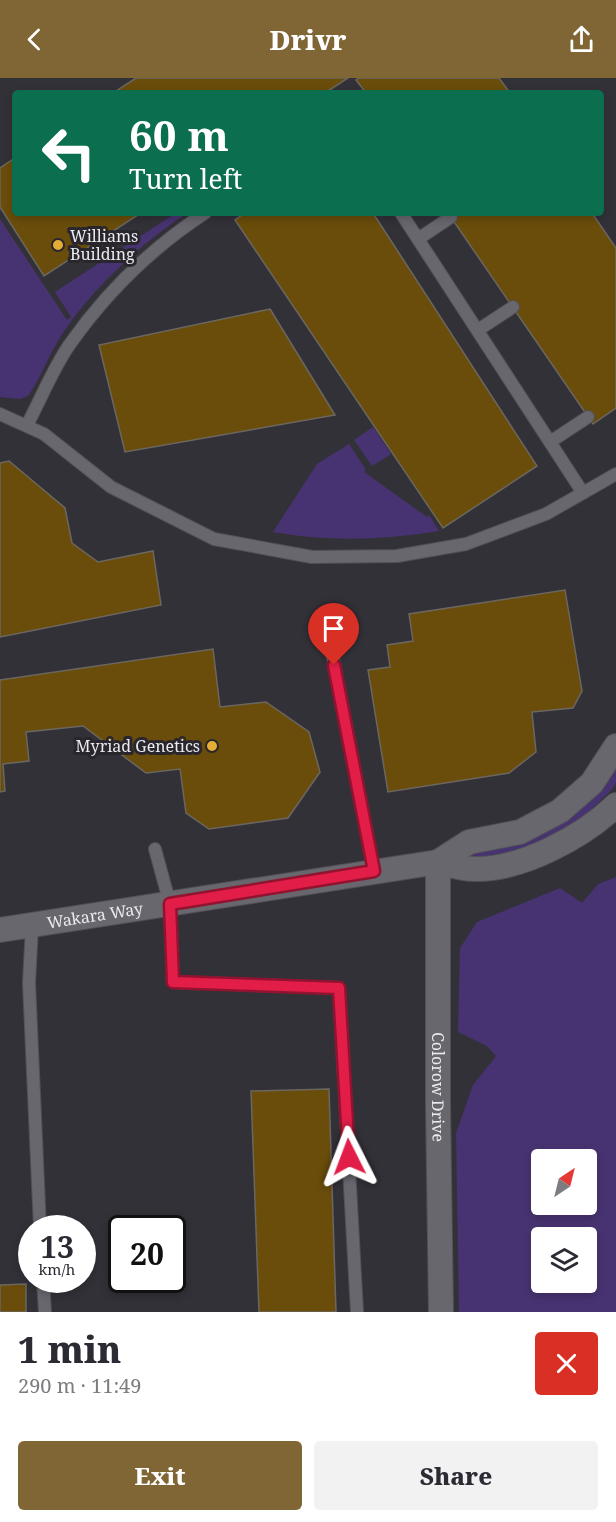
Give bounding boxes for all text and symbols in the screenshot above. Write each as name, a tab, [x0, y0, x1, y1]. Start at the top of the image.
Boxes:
text: Drivr	[269, 21, 347, 58]
icon: back	[18, 23, 51, 56]
icon: share	[565, 23, 598, 56]
text: 60 m	[129, 106, 229, 163]
icon: left	[30, 114, 108, 192]
text: Turn left	[129, 160, 242, 197]
place label: Williams Building	[70, 225, 138, 265]
marker: Williams Building	[51, 238, 65, 252]
pin	[308, 603, 359, 665]
icon: arrive	[317, 612, 350, 645]
place label: Myriad Genetics	[76, 735, 200, 757]
marker: Myriad Genetics	[205, 739, 219, 753]
street label: Wakara Way	[45, 897, 145, 934]
street label: Colorow Drive	[427, 1032, 450, 1142]
position arrow	[317, 1125, 381, 1189]
north arrow	[531, 1149, 597, 1215]
map controls	[531, 1149, 597, 1293]
speed limit sign: 20	[108, 1215, 186, 1293]
text: 13	[40, 1226, 74, 1267]
button: layers	[531, 1227, 597, 1293]
text: km/h	[39, 1259, 75, 1279]
text: 1 min	[18, 1325, 121, 1374]
button: close	[535, 1332, 598, 1395]
text: 290 m · 11:49	[18, 1372, 141, 1399]
button: Exit	[18, 1441, 302, 1510]
button: Share	[314, 1441, 598, 1510]

